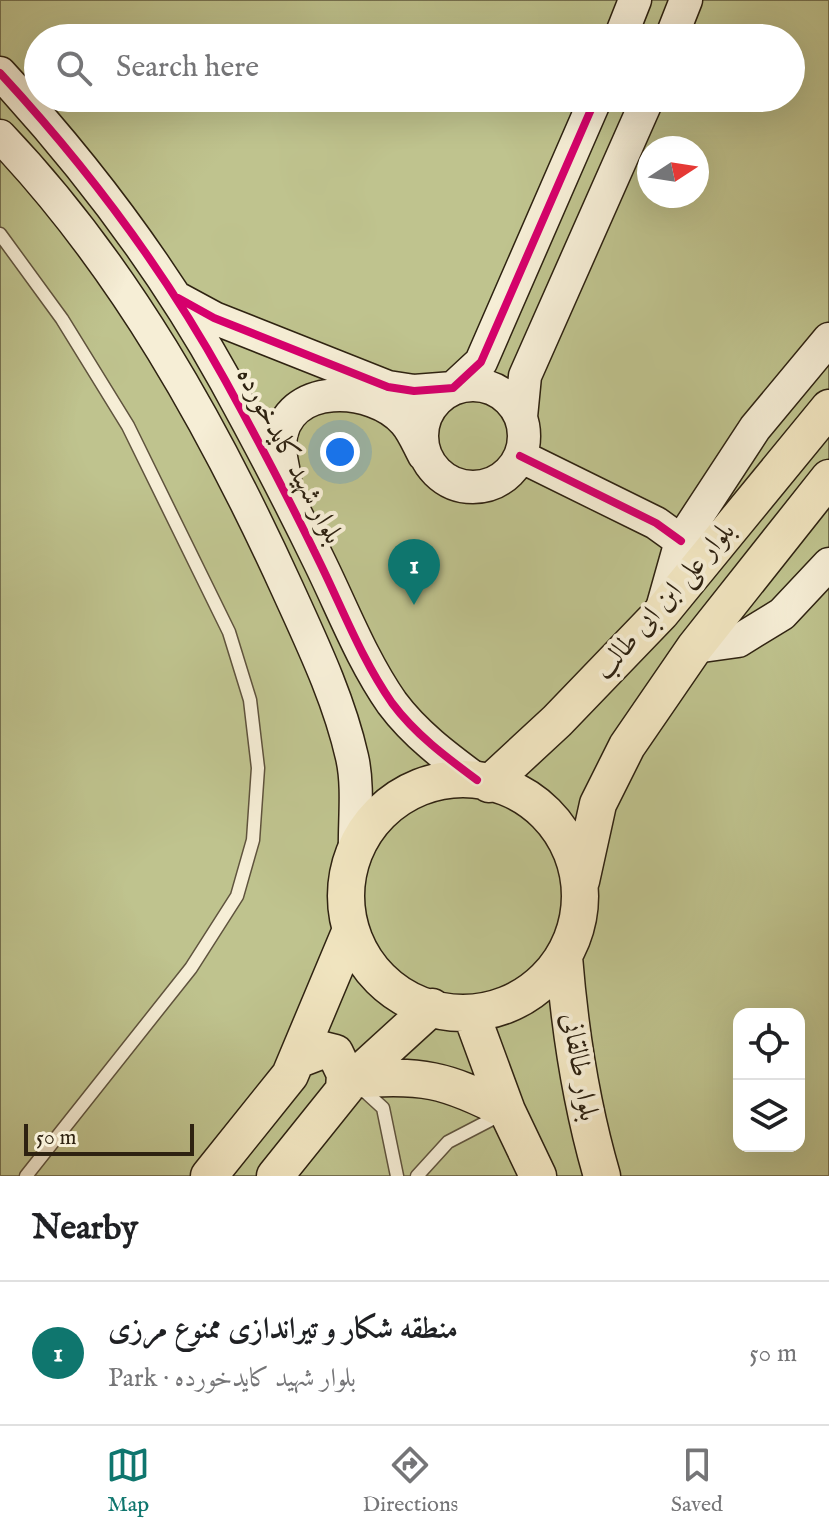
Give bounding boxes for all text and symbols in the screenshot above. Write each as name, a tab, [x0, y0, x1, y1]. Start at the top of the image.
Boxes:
search box	[24, 24, 805, 112]
icon: search	[52, 46, 96, 90]
text: Search here	[116, 49, 259, 87]
north arrow	[637, 136, 709, 208]
street label: بلوار شهید کایدخورده	[228, 362, 350, 550]
your location	[320, 432, 360, 472]
street label: بلوار علی ابن ابی طالب	[587, 515, 744, 688]
pin: 1	[388, 539, 440, 605]
map controls	[733, 1008, 805, 1152]
button: locate	[733, 1008, 805, 1080]
street label: بلوار طالقانی	[552, 1010, 606, 1124]
button: layers	[733, 1080, 805, 1152]
scale bar	[24, 1120, 194, 1156]
text: 50 m	[36, 1124, 77, 1152]
text: Nearby	[32, 1207, 138, 1250]
text: منطقه شکار و تیراندازی ممنوع مرزی	[108, 1311, 458, 1349]
text: 1	[53, 1337, 63, 1370]
text: 50 m	[749, 1337, 797, 1370]
text: Park · بلوار شهید کایدخورده	[108, 1362, 356, 1395]
tab: Map	[106, 1443, 150, 1519]
tab: Directions	[363, 1443, 458, 1519]
tab: Saved	[671, 1443, 723, 1519]

